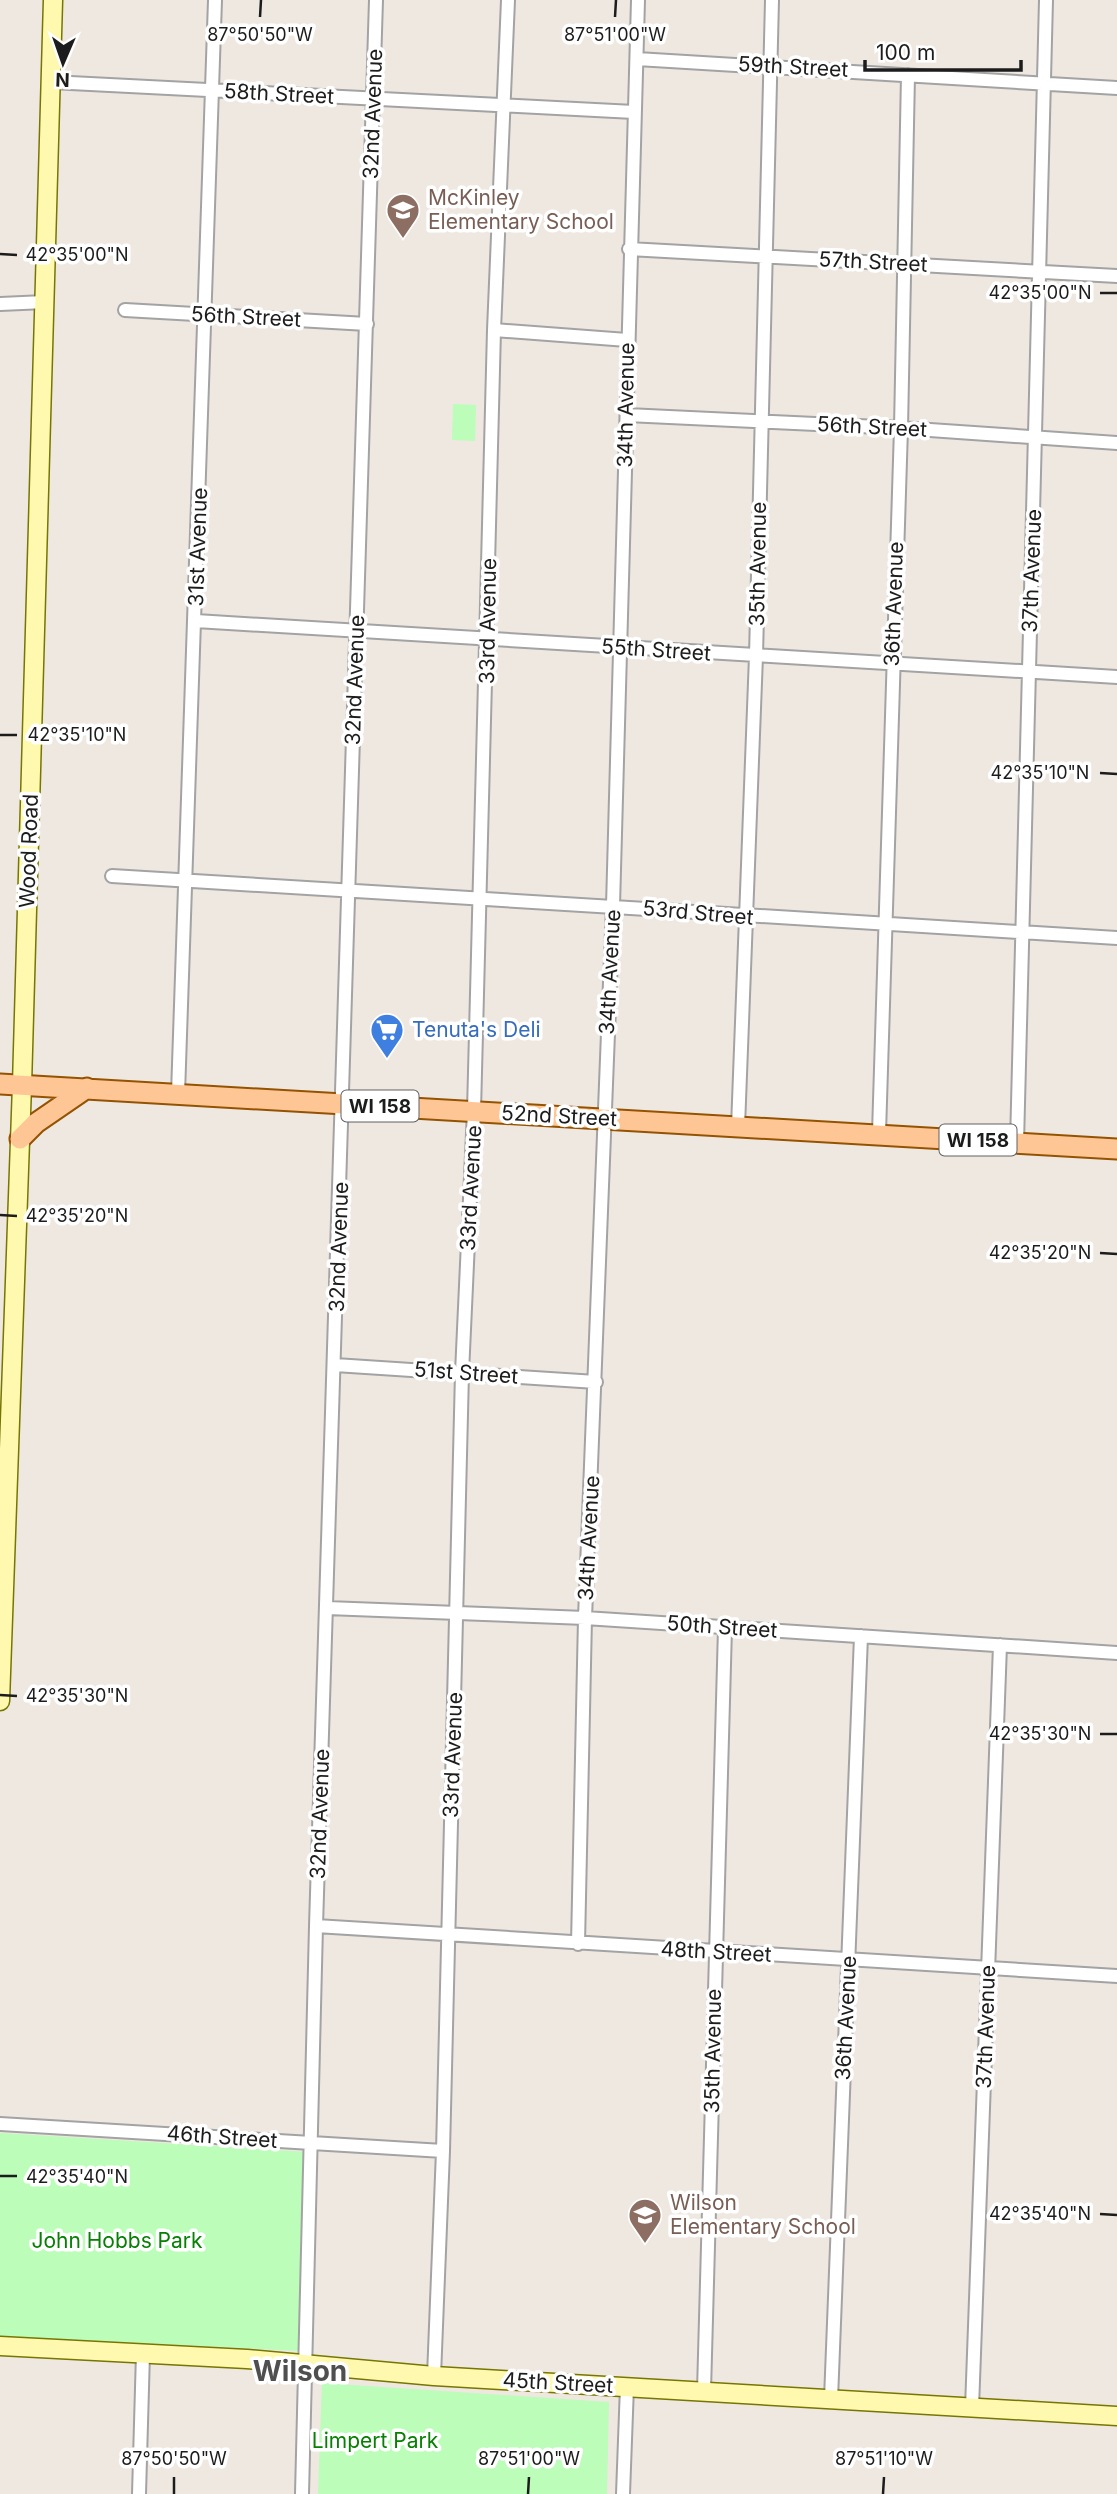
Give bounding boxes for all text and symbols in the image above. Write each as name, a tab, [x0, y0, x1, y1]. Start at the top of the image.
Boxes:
text: 87°50'50"W	[207, 24, 313, 45]
text: 87°51'00"W	[564, 24, 666, 45]
north arrow	[28, 28, 98, 98]
scale bar	[865, 28, 1021, 72]
text: 100 m	[876, 40, 935, 65]
street label: 32nd Avenue	[358, 48, 387, 180]
street label: 59th Street	[737, 51, 849, 82]
text: N	[55, 68, 70, 91]
street label: 58th Street	[223, 78, 335, 109]
place label: McKinley Elementary School	[428, 185, 614, 234]
school or university icon: McKinley Elementary School	[384, 191, 422, 240]
text: 42°35'00"N	[26, 244, 128, 265]
street label: 57th Street	[818, 246, 928, 277]
text: 42°35'00"N	[989, 282, 1091, 303]
street label: 56th Street	[190, 301, 302, 332]
street label: 34th Avenue	[612, 342, 639, 468]
street label: 56th Street	[816, 411, 928, 442]
street label: 31st Avenue	[183, 487, 212, 607]
street label: 35th Avenue	[744, 501, 771, 627]
street label: 37th Avenue	[1017, 509, 1046, 633]
street label: 36th Avenue	[879, 541, 908, 667]
street label: 33rd Avenue	[474, 558, 501, 684]
street label: 32nd Avenue	[340, 614, 369, 746]
street label: 55th Street	[600, 633, 712, 666]
text: 42°35'10"N	[28, 724, 126, 745]
text: 42°35'10"N	[991, 762, 1089, 783]
street label: Wood Road	[14, 793, 43, 909]
street label: 53rd Street	[642, 895, 755, 930]
street label: 34th Avenue	[594, 909, 625, 1035]
supermarket icon: Tenuta's Deli	[368, 1011, 406, 1060]
place label: Tenuta's Deli	[412, 1017, 541, 1042]
road number: WI 158	[342, 1090, 418, 1122]
street label: 52nd Street	[500, 1100, 618, 1131]
street label: 33rd Avenue	[455, 1124, 486, 1252]
road number: WI 158	[940, 1124, 1016, 1156]
street label: 32nd Avenue	[324, 1181, 353, 1313]
text: 42°35'20"N	[26, 1205, 128, 1226]
text: 42°35'20"N	[989, 1242, 1091, 1263]
street label: 51st Street	[413, 1356, 519, 1389]
street label: 34th Avenue	[573, 1475, 604, 1601]
street label: 50th Street	[666, 1610, 778, 1643]
text: 42°35'30"N	[26, 1685, 128, 1706]
street label: 33rd Avenue	[438, 1692, 467, 1818]
text: 42°35'30"N	[989, 1723, 1091, 1744]
street label: 32nd Avenue	[305, 1748, 334, 1880]
street label: 48th Street	[660, 1936, 772, 1967]
street label: 36th Avenue	[830, 1955, 861, 2081]
street label: 37th Avenue	[971, 1965, 1000, 2089]
street label: 35th Avenue	[699, 1988, 726, 2114]
street label: 46th Street	[166, 2120, 278, 2153]
text: 42°35'40"N	[26, 2166, 128, 2187]
place label: Wilson Elementary School	[670, 2190, 856, 2239]
school or university icon: Wilson Elementary School	[626, 2196, 664, 2245]
text: 42°35'40"N	[989, 2203, 1091, 2224]
park label: John Hobbs Park	[31, 2228, 203, 2253]
district label: Wilson	[253, 2354, 347, 2388]
street label: 45th Street	[502, 2367, 614, 2398]
park label: Limpert Park	[312, 2428, 439, 2453]
text: 87°50'50"W	[121, 2448, 227, 2469]
text: 87°51'00"W	[478, 2448, 580, 2469]
text: 87°51'10"W	[835, 2448, 933, 2469]

